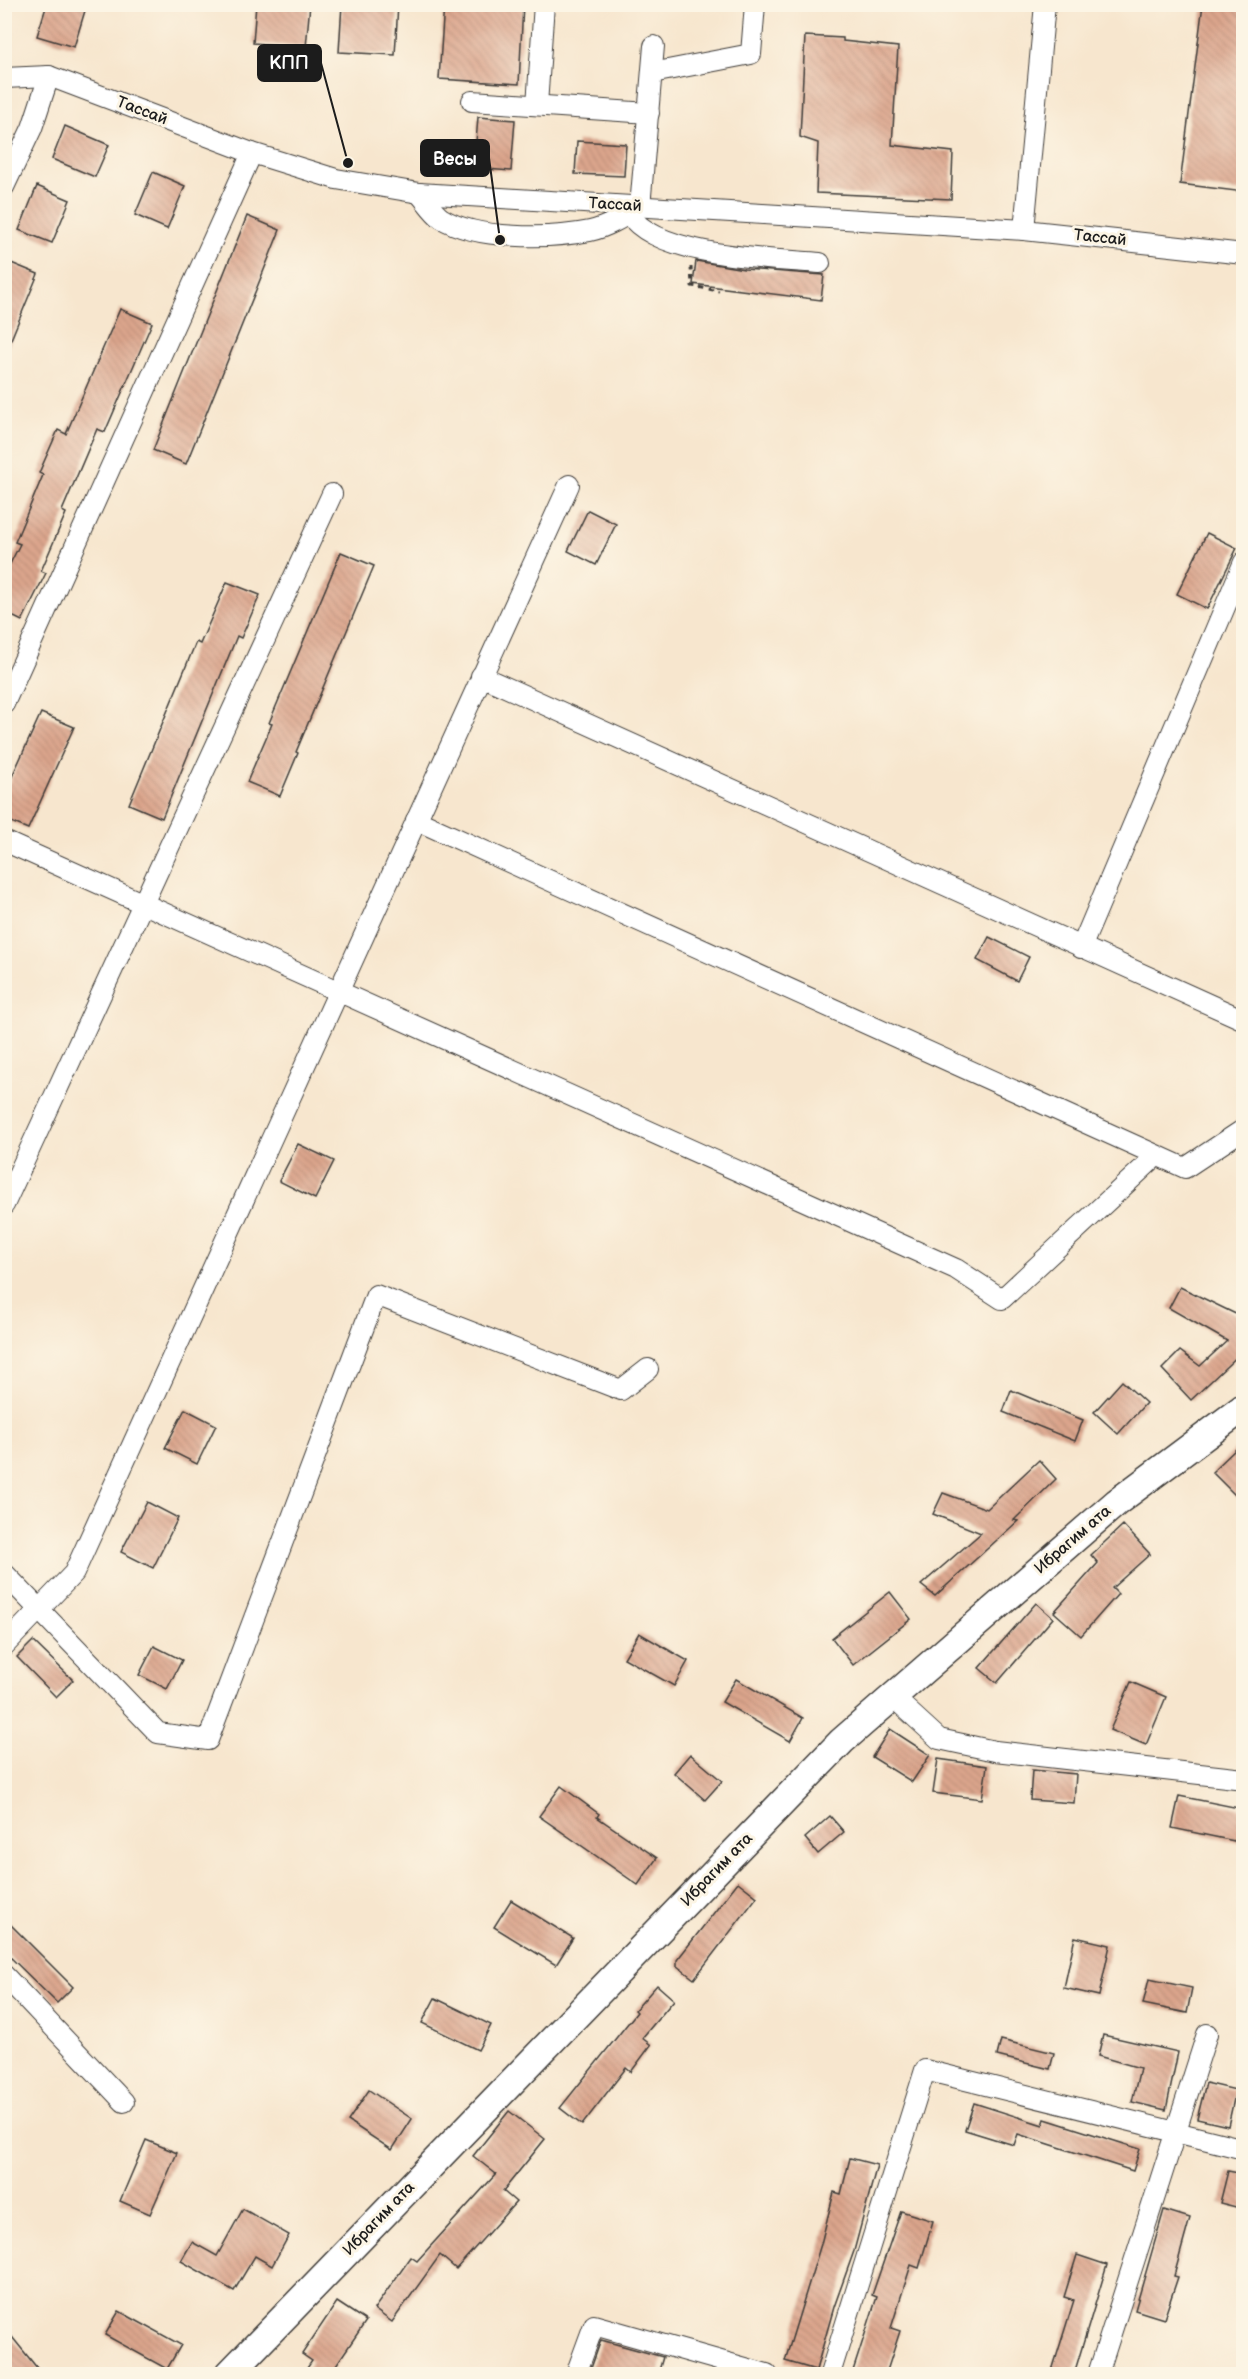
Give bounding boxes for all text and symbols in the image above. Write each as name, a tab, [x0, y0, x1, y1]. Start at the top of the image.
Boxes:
callout: КПП	[258, 45, 321, 81]
text: КПП	[269, 53, 309, 74]
street label: Тассай	[114, 93, 170, 129]
callout: Весы	[421, 140, 489, 176]
text: Весы	[433, 149, 477, 170]
street label: Тассай	[588, 194, 642, 216]
street label: Тассай	[1073, 226, 1127, 250]
street label: Ибрагим ата	[1031, 1501, 1116, 1578]
street label: Ибрагим ата	[677, 1829, 757, 1911]
street label: Ибрагим ата	[339, 2178, 419, 2260]

